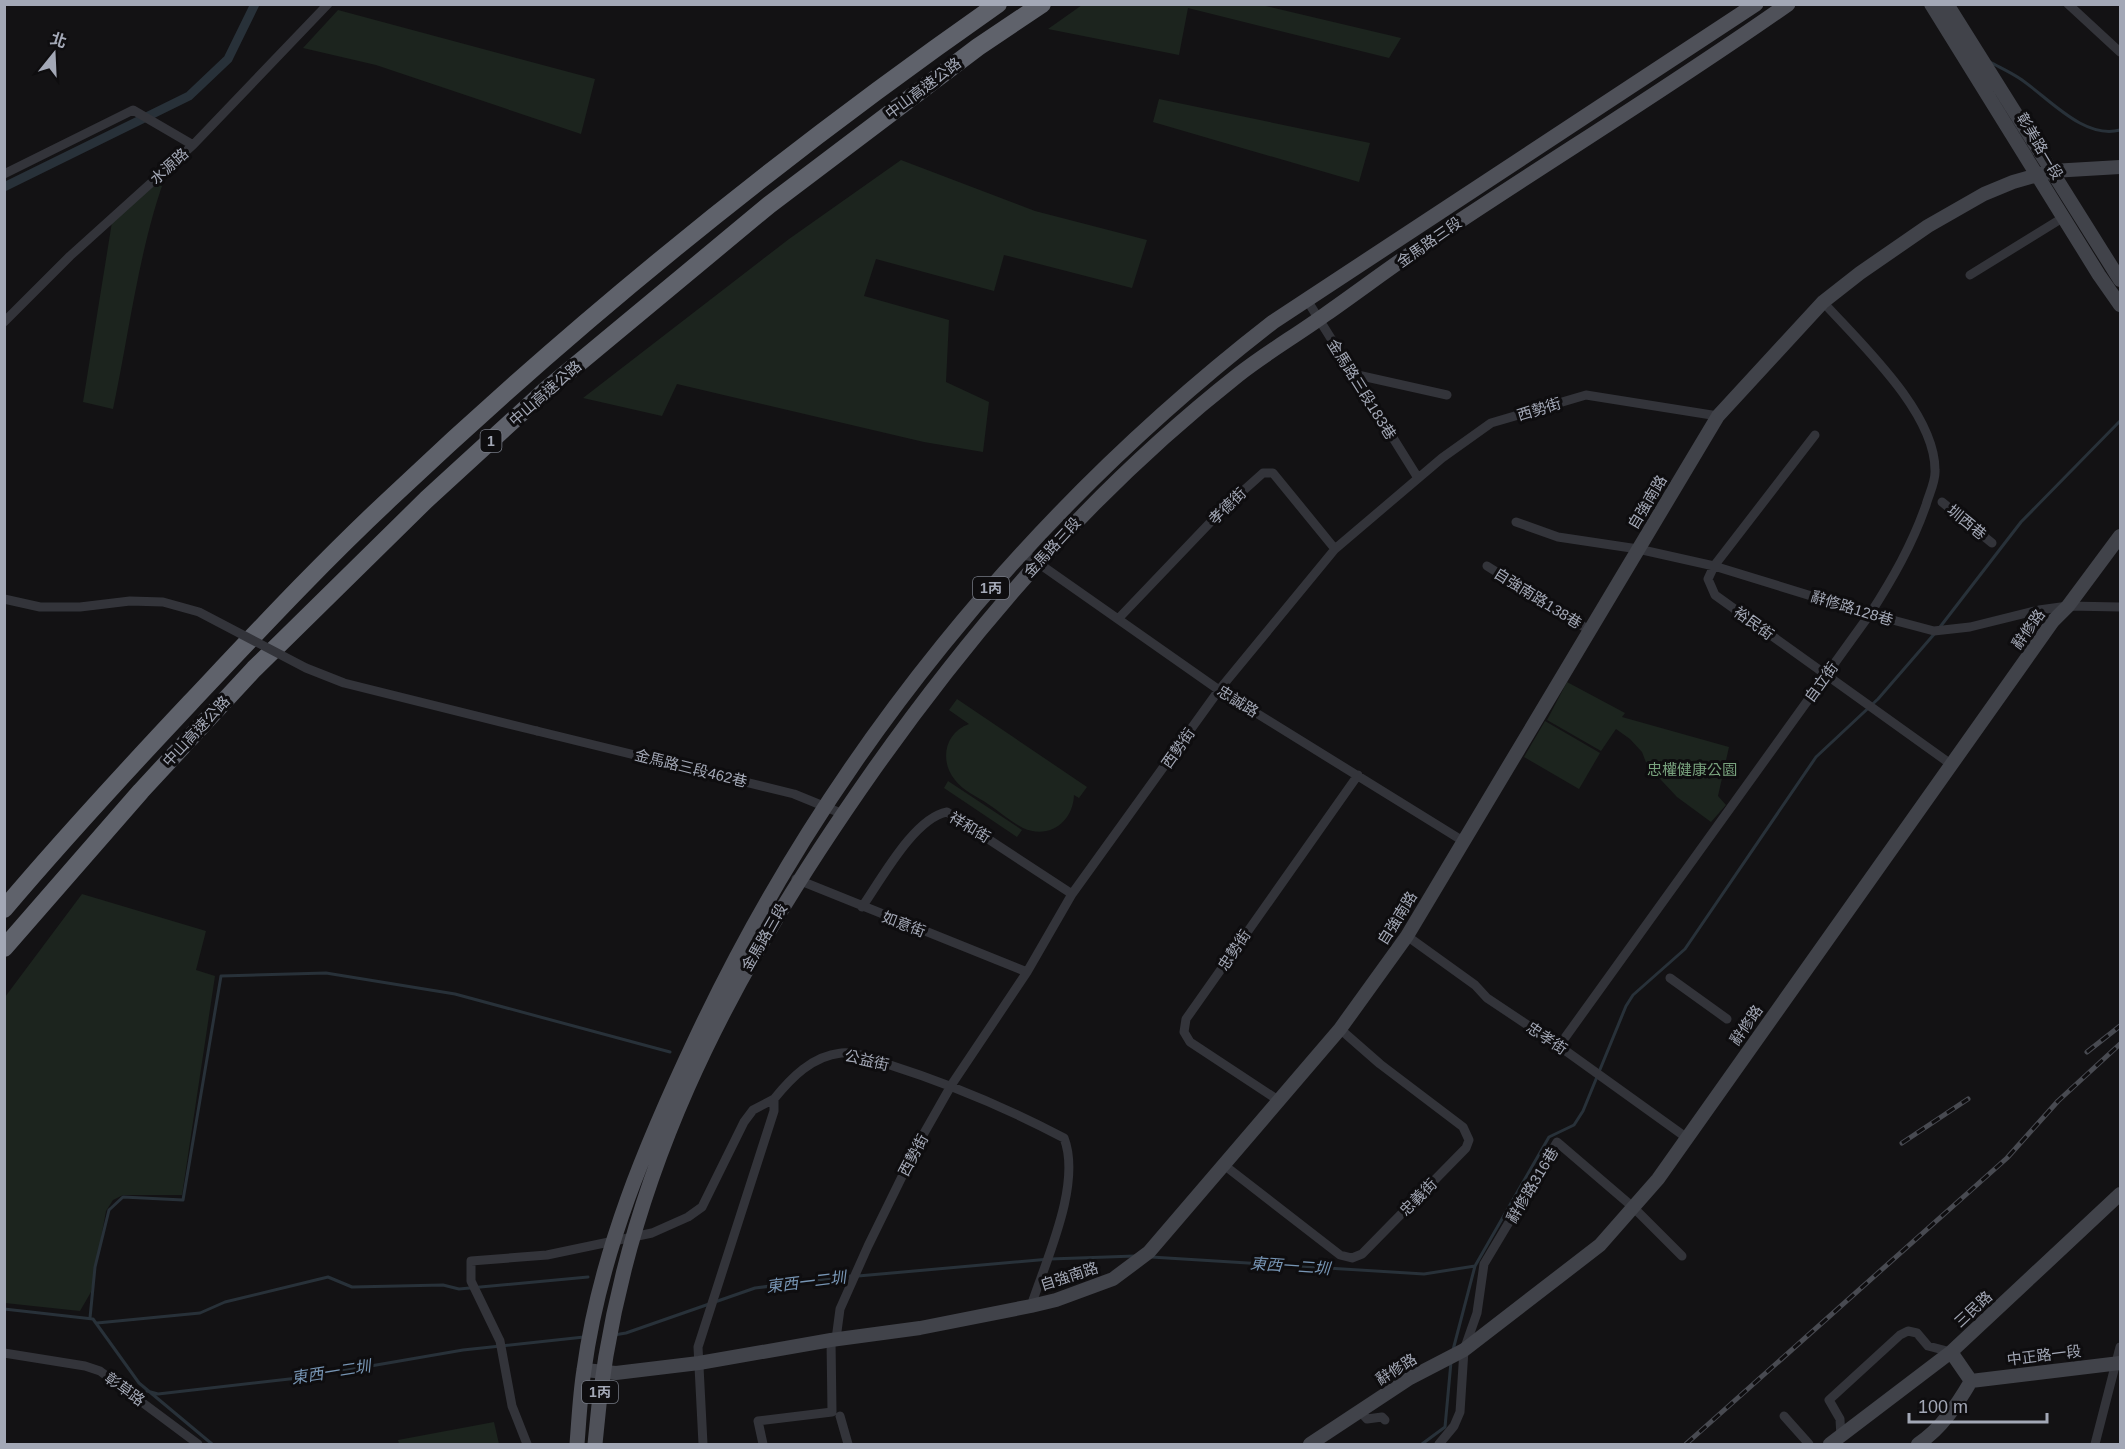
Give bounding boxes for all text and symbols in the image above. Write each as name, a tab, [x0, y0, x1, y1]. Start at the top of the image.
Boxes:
north arrow	[24, 24, 84, 84]
text: 北	[48, 30, 69, 51]
street label: 中山高速公路	[882, 54, 964, 122]
street label: 彰美路一段	[2013, 109, 2067, 183]
street label: 水源路	[147, 145, 191, 187]
street label: 金馬路三段	[1393, 214, 1465, 270]
street label: 金馬路三段183巷	[1324, 336, 1400, 442]
street label: 中山高速公路	[505, 357, 585, 429]
street label: 西勢街	[1515, 394, 1563, 424]
road number: 1	[480, 430, 502, 452]
street label: 自強南路	[1624, 472, 1670, 532]
street label: 孝德街	[1205, 484, 1249, 528]
street label: 圳西巷	[1944, 501, 1990, 543]
street label: 金馬路三段	[1020, 514, 1084, 580]
street label: 自強南路138巷	[1491, 564, 1585, 632]
road number: 1丙	[973, 577, 1009, 599]
street label: 辭修路128巷	[1809, 587, 1895, 629]
street label: 裕民街	[1731, 603, 1777, 643]
street label: 辭修路	[2008, 606, 2048, 652]
street label: 自立街	[1801, 659, 1841, 705]
street label: 忠誠路	[1214, 682, 1262, 720]
street label: 中山高速公路	[159, 692, 233, 770]
street label: 西勢街	[1158, 725, 1198, 771]
street label: 金馬路三段462巷	[633, 746, 749, 790]
park label: 忠權健康公園	[1647, 761, 1737, 778]
street label: 祥和街	[946, 808, 994, 846]
street label: 自強南路	[1374, 888, 1420, 948]
street label: 金馬路三段	[738, 900, 790, 974]
street label: 如意街	[880, 908, 928, 940]
street label: 忠勢街	[1214, 927, 1254, 973]
street label: 辭修路	[1726, 1002, 1766, 1048]
street label: 忠孝街	[1524, 1018, 1570, 1058]
street label: 公益街	[843, 1047, 891, 1073]
street label: 西勢街	[895, 1131, 931, 1179]
street label: 辭修路316巷	[1503, 1144, 1561, 1226]
street label: 忠義街	[1396, 1175, 1440, 1219]
water label: 東西一二圳	[1249, 1255, 1332, 1277]
street label: 自強南路	[1038, 1259, 1100, 1293]
water label: 東西一二圳	[765, 1268, 849, 1295]
street label: 三民路	[1951, 1287, 1995, 1331]
street label: 中正路一段	[2006, 1342, 2082, 1368]
street label: 辭修路	[1372, 1350, 1420, 1388]
water label: 東西一二圳	[290, 1357, 374, 1387]
street label: 彰草路	[102, 1369, 148, 1409]
road number: 1丙	[582, 1381, 618, 1403]
scale bar	[1909, 1386, 2047, 1424]
text: 100 m	[1918, 1397, 1968, 1417]

